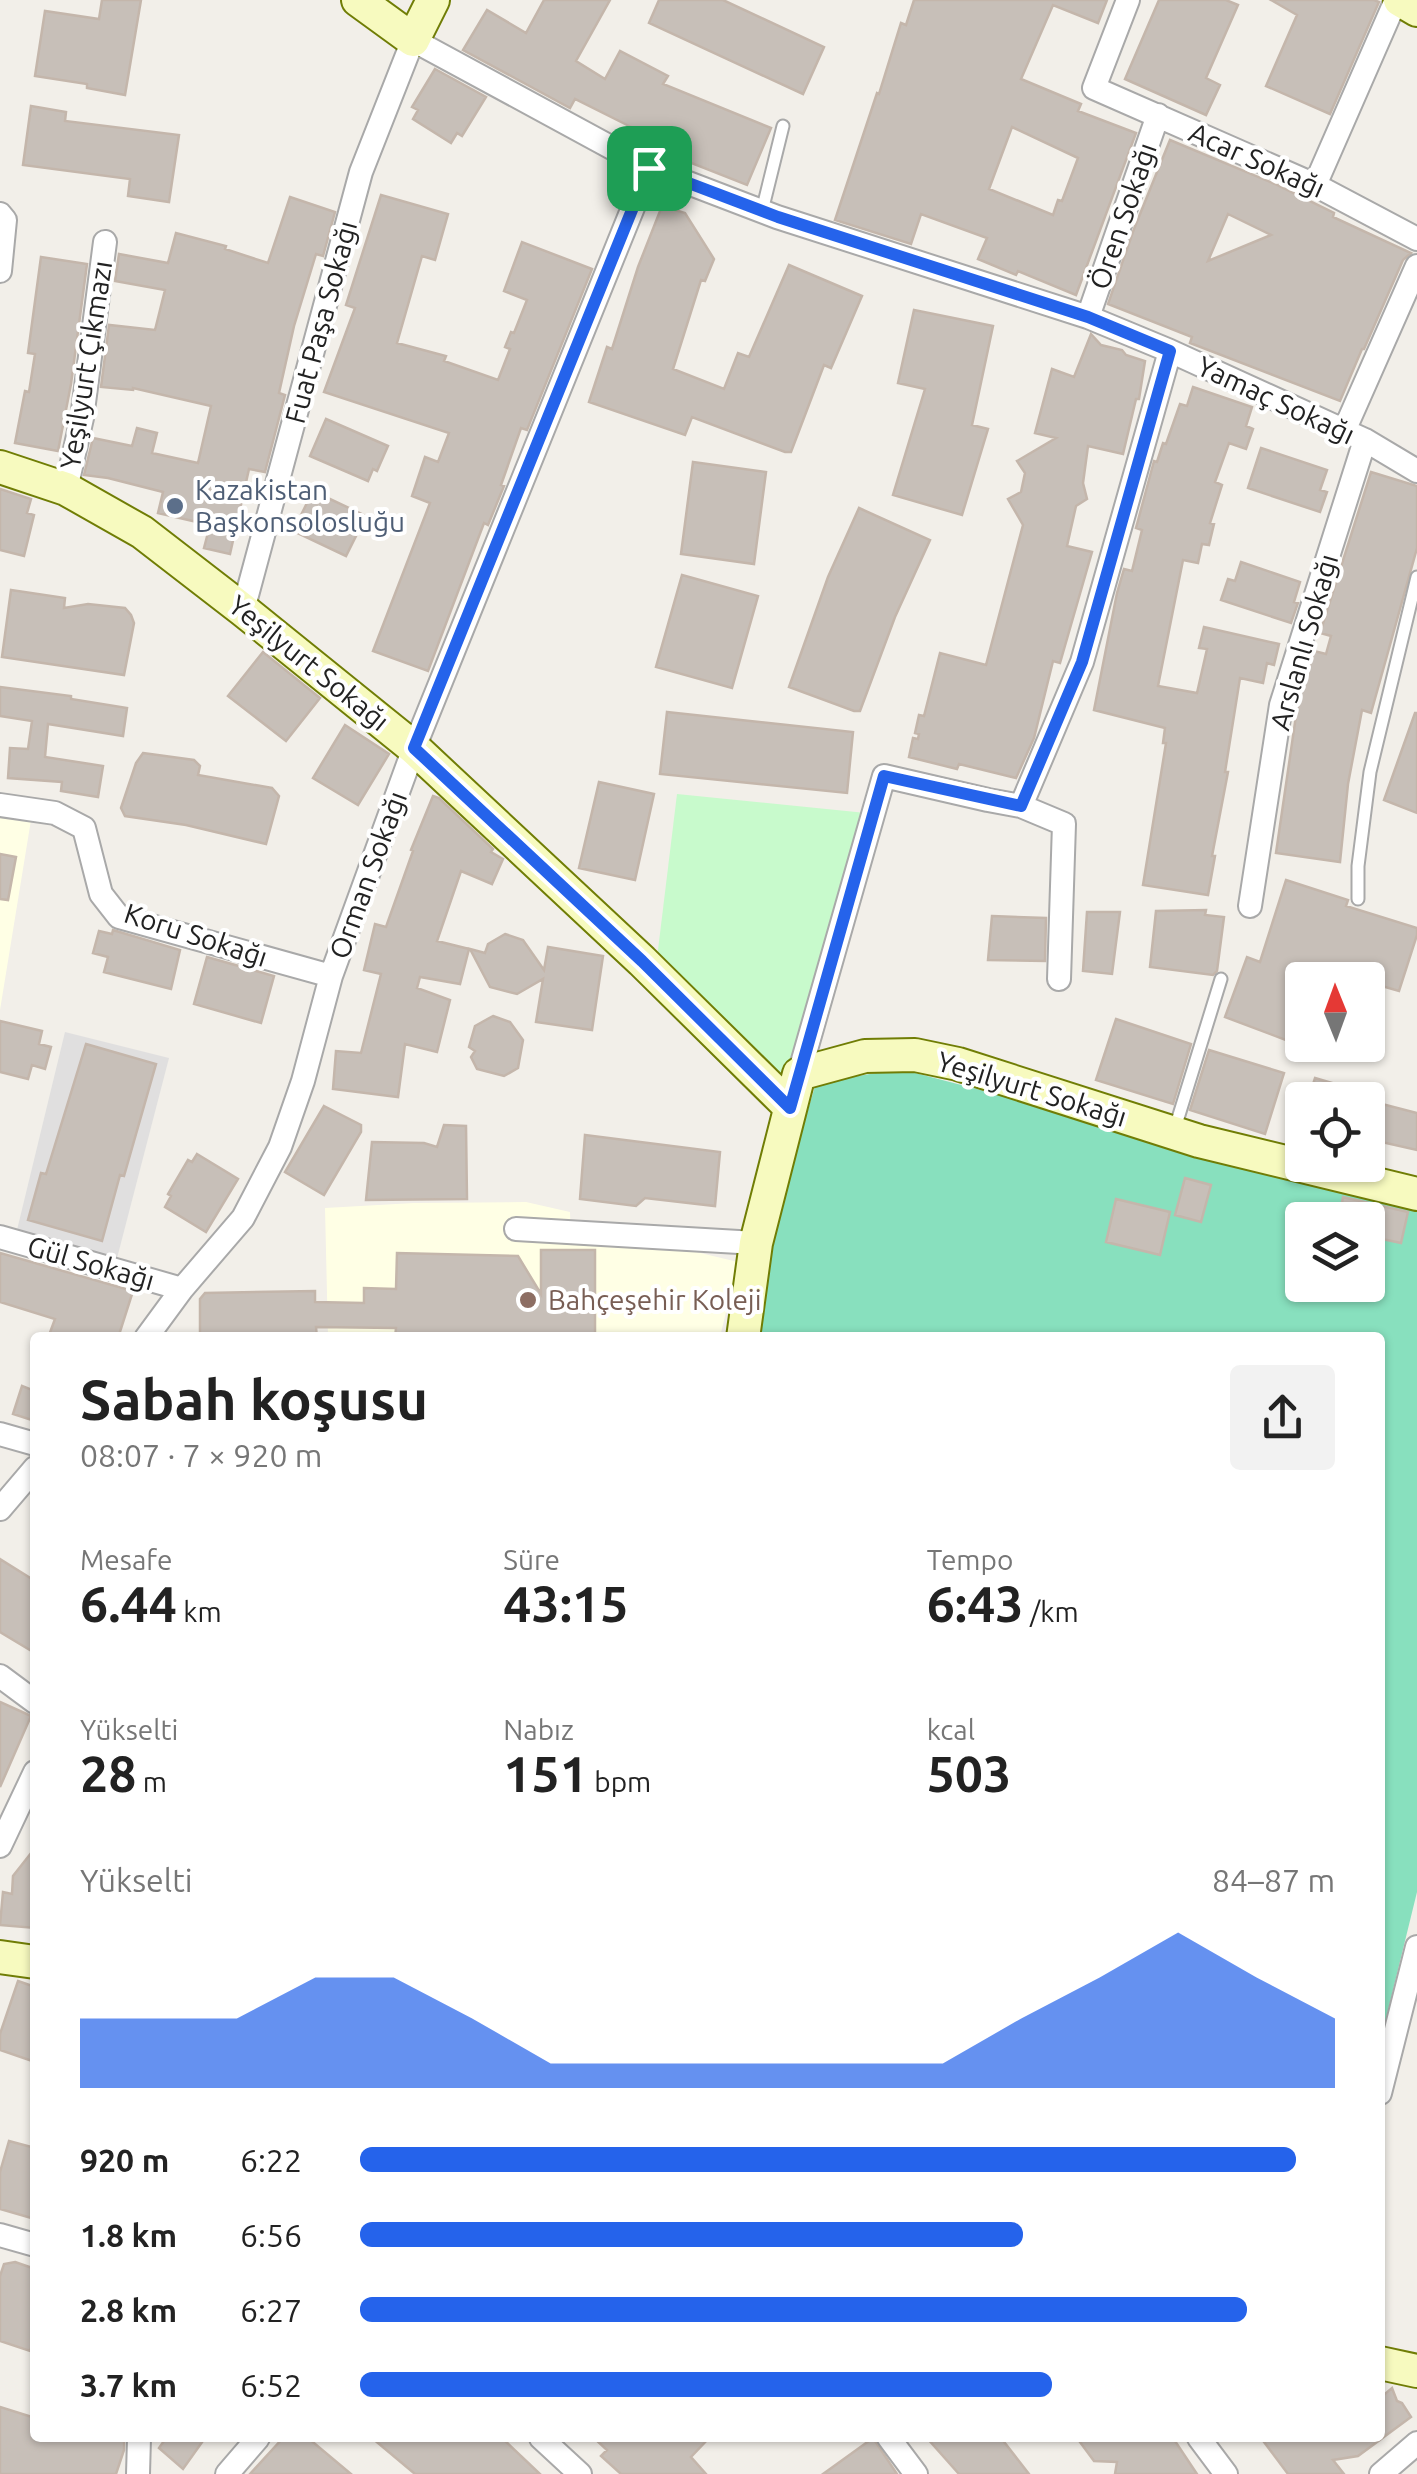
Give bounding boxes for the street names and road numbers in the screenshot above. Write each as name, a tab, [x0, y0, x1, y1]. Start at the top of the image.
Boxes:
street label: Acar Sokağı	[1185, 116, 1330, 203]
street label: Ören Sokağı	[1083, 139, 1162, 293]
street label: Fuat Paşa Sokağı	[279, 217, 362, 427]
street label: Yeşilyurt Çıkmazı	[54, 259, 117, 471]
street label: Yamaç Sokağı	[1193, 350, 1360, 450]
street label: Arslanlı Sokağı	[1264, 550, 1343, 733]
street label: Yeşilyurt Sokağı	[223, 589, 395, 737]
street label: Orman Sokağı	[323, 787, 412, 963]
street label: Koru Sokağı	[121, 897, 272, 972]
street label: Yeşilyurt Sokağı	[934, 1045, 1131, 1132]
street label: Gül Sokağı	[24, 1230, 158, 1295]

